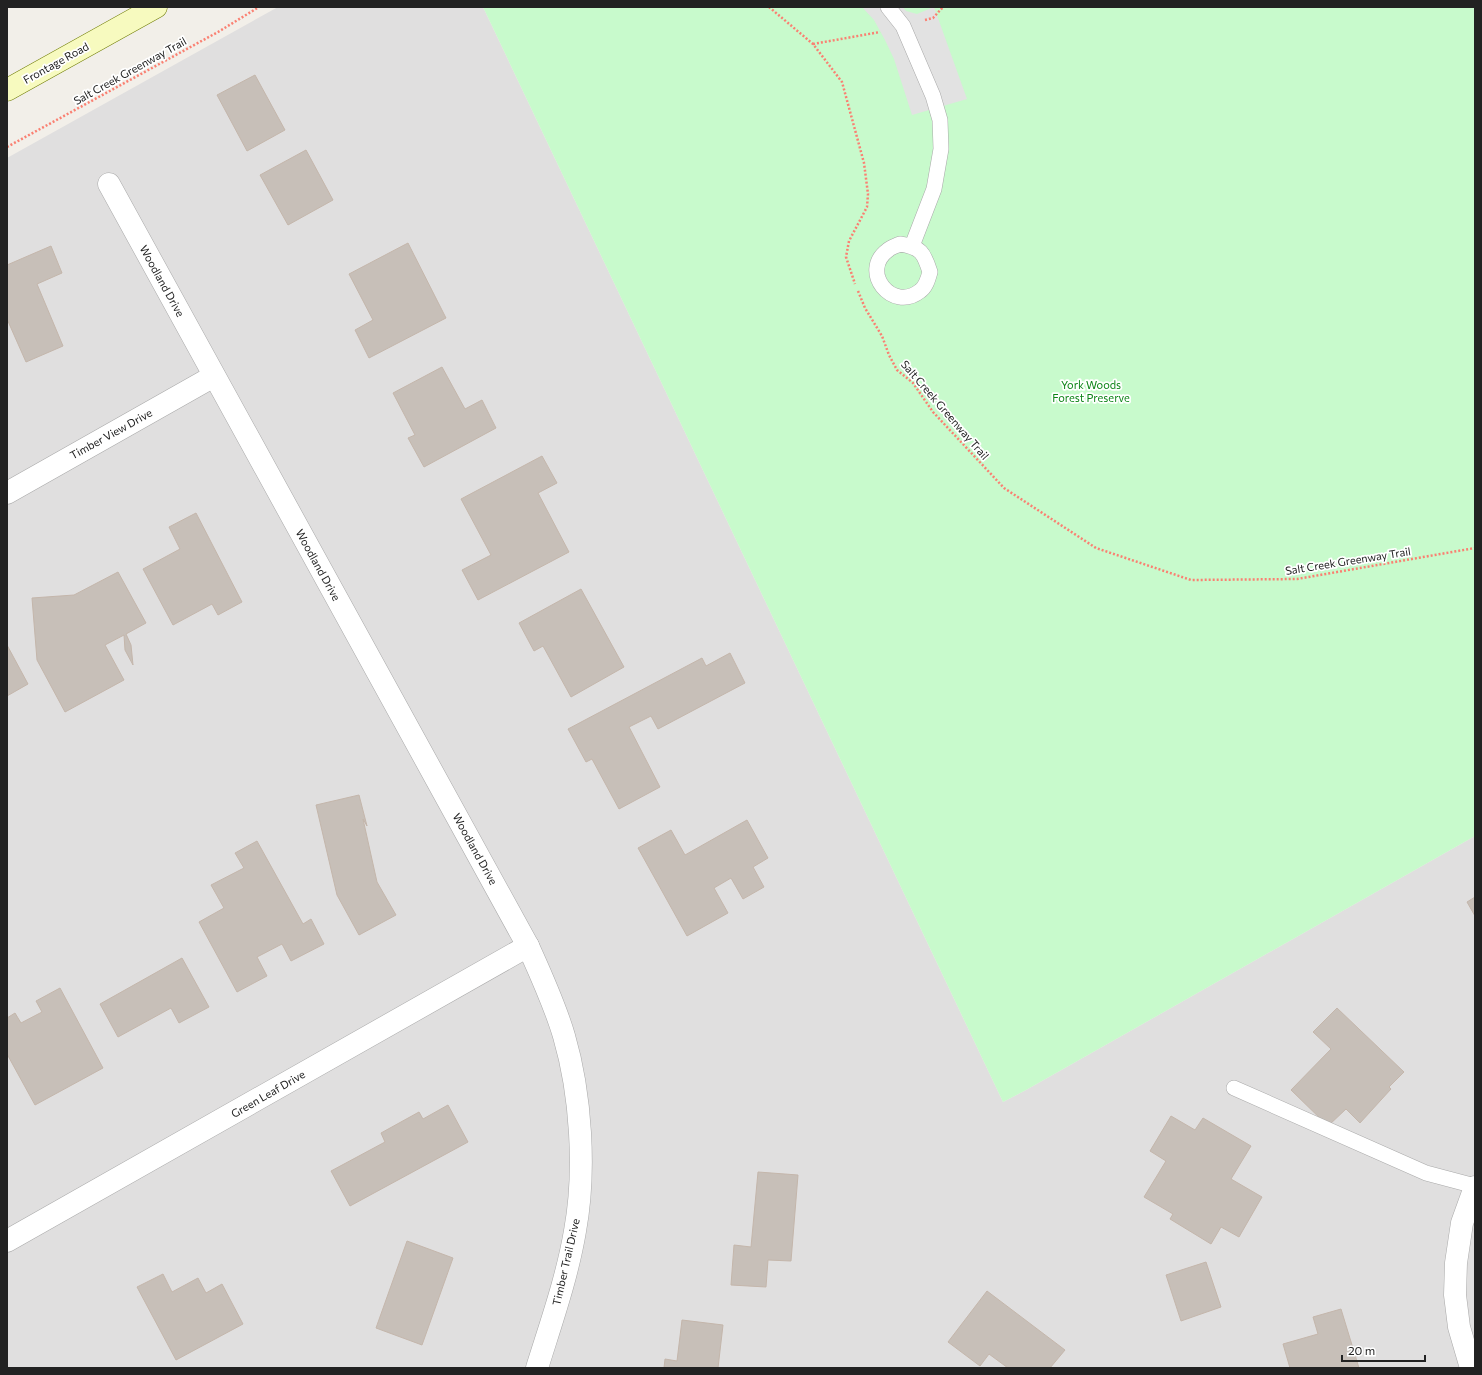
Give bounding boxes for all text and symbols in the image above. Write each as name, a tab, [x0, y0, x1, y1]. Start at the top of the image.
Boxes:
street label: Salt Creek Greenway Trail	[71, 34, 188, 107]
street label: Frontage Road	[21, 39, 91, 86]
street label: Woodland Drive	[137, 243, 188, 319]
street label: Salt Creek Greenway Trail	[899, 357, 992, 462]
park label: York Woods Forest Preserve	[1052, 378, 1130, 404]
street label: Timber View Drive	[67, 406, 154, 462]
street label: Woodland Drive	[293, 527, 344, 603]
street label: Salt Creek Greenway Trail	[1284, 544, 1412, 577]
street label: Woodland Drive	[450, 811, 501, 887]
street label: Green Leaf Drive	[228, 1067, 307, 1120]
street label: Timber Trail Drive	[549, 1217, 582, 1307]
scale bar	[1342, 1337, 1425, 1363]
text: 20 m	[1348, 1343, 1375, 1357]

